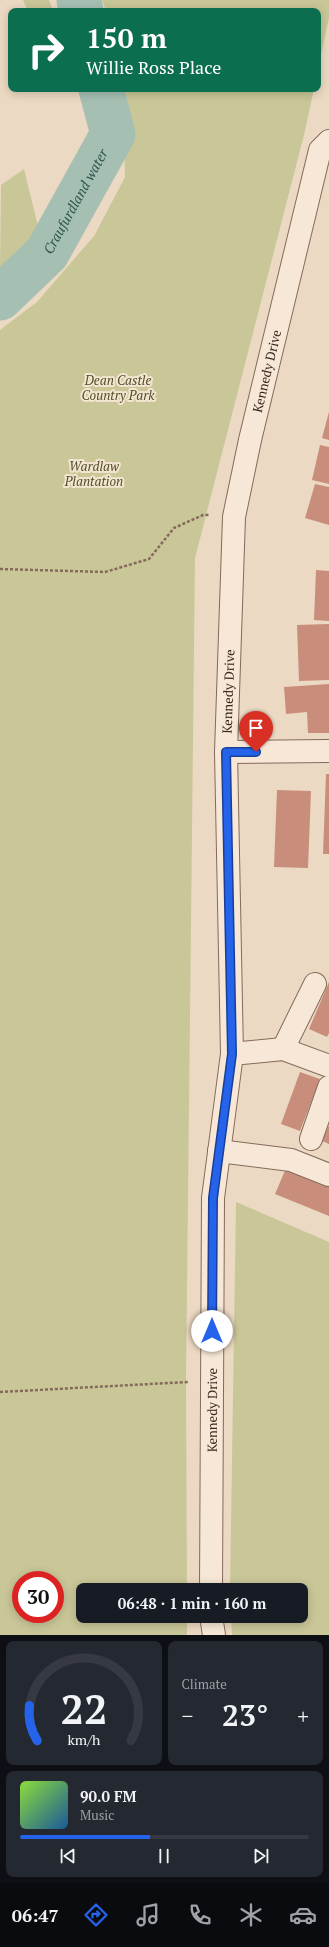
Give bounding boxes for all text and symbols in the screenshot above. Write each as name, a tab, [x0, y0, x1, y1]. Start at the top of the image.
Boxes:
text: 150 m	[86, 19, 167, 56]
icon: right	[20, 24, 72, 76]
text: Willie Ross Place	[86, 55, 221, 79]
water label: Craufurdland water	[38, 145, 112, 257]
street label: Kennedy Drive	[248, 328, 285, 414]
park label: Dean Castle Country Park	[82, 371, 155, 404]
park label: Wardlaw Plantation	[64, 457, 123, 490]
street label: Kennedy Drive	[218, 649, 238, 734]
pin	[239, 711, 273, 752]
icon: arrive	[245, 717, 267, 739]
position arrow	[191, 1310, 233, 1352]
street label: Kennedy Drive	[203, 1368, 221, 1452]
speed limit sign: 30	[12, 1571, 64, 1623]
text: 06:48 · 1 min · 160 m	[118, 1593, 266, 1613]
text: Climate	[182, 1675, 227, 1693]
text: 22	[60, 1681, 107, 1736]
text: 23°	[222, 1695, 268, 1735]
text: −	[182, 1701, 193, 1730]
text: +	[297, 1701, 309, 1730]
text: km/h	[67, 1730, 101, 1749]
text: 90.0 FM	[80, 1786, 137, 1806]
text: Music	[80, 1806, 114, 1824]
icon: previous	[57, 1845, 79, 1867]
icon: pause	[153, 1845, 175, 1867]
icon: next	[250, 1845, 272, 1867]
icon: directions	[82, 1901, 110, 1929]
icon: music	[134, 1901, 162, 1929]
icon: phone	[186, 1901, 214, 1929]
icon: climate	[237, 1901, 265, 1929]
icon: car	[289, 1901, 317, 1929]
text: 06:47	[12, 1903, 59, 1927]

